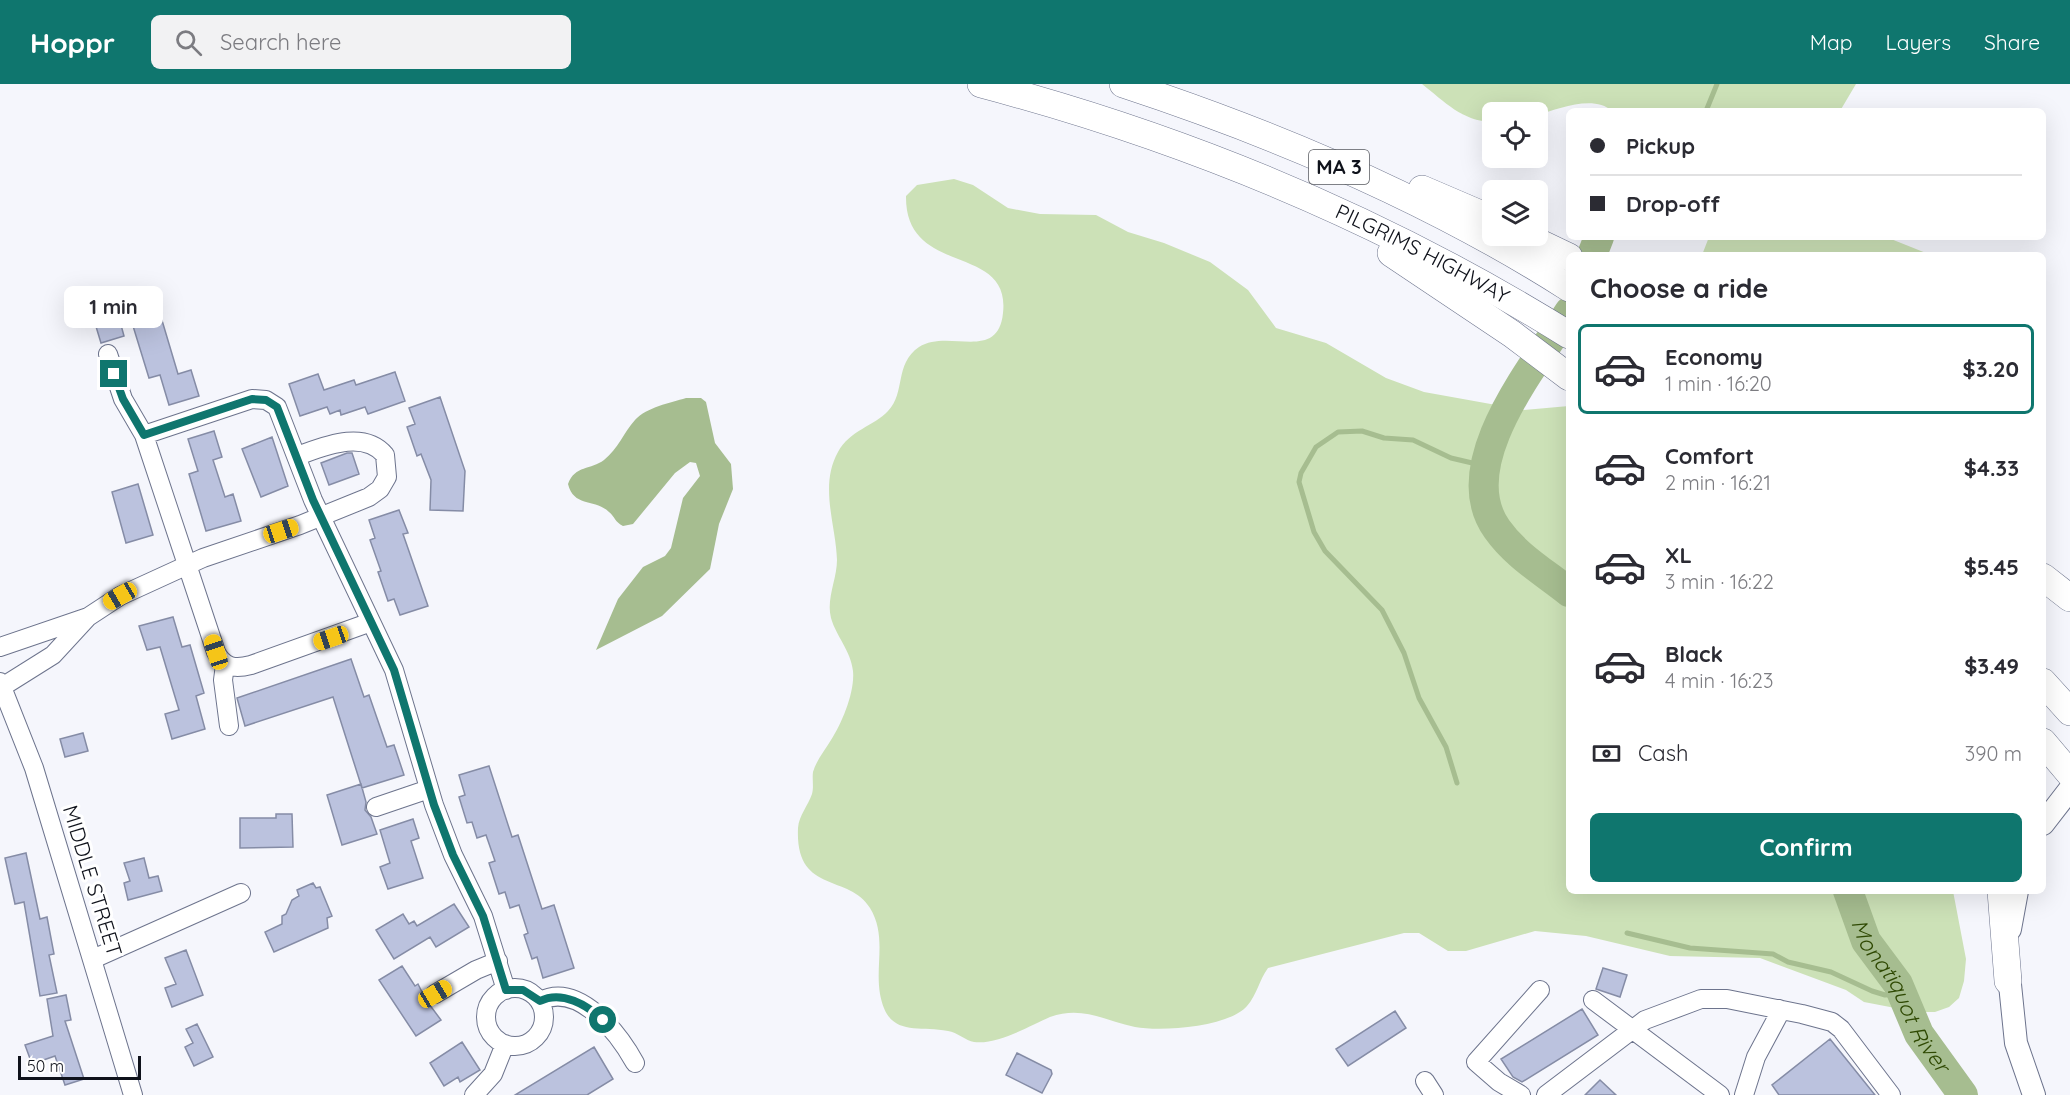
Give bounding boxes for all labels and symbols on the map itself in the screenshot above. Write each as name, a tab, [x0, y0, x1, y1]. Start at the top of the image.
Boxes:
road number: MA 3	[1309, 150, 1369, 184]
street label: PILGRIMS HIGHWAY	[1332, 198, 1515, 309]
callout: 1 min	[64, 287, 164, 329]
route end	[100, 360, 127, 387]
car	[261, 517, 301, 545]
car	[100, 579, 140, 613]
car	[311, 624, 351, 652]
car	[202, 632, 230, 672]
street label: MIDDLE STREET	[58, 802, 128, 959]
water label: Monatiquot River	[1845, 915, 1958, 1080]
car	[415, 977, 455, 1011]
route start	[589, 1006, 616, 1033]
scale bar	[18, 1053, 141, 1080]

